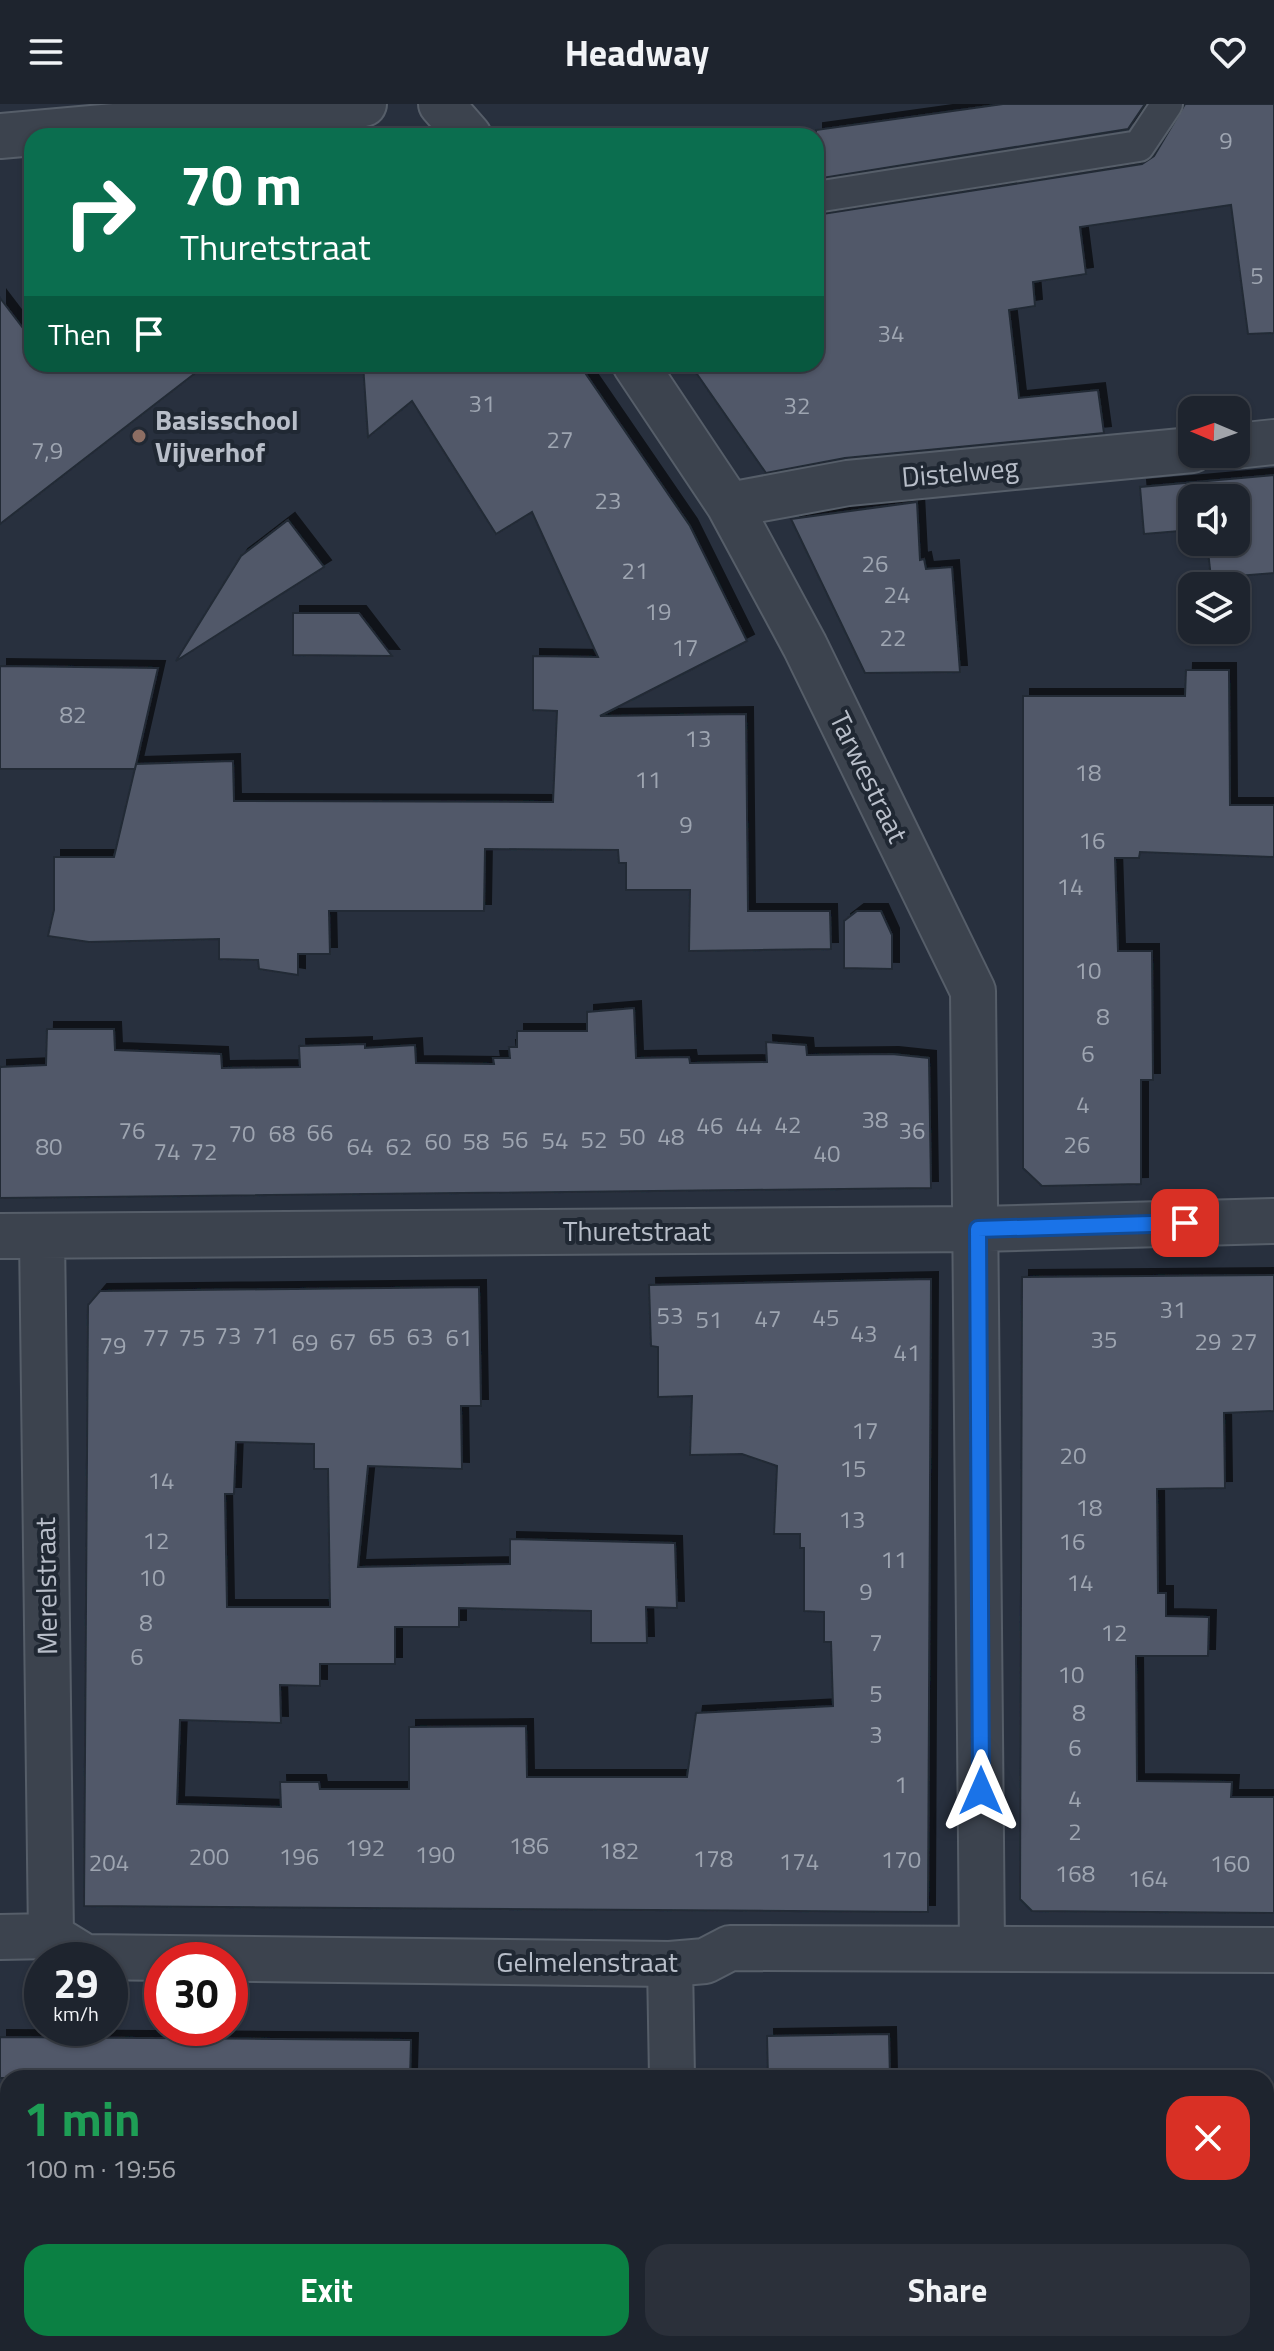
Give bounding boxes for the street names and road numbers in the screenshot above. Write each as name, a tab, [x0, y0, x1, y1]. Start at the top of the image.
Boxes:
street label: Distelweg	[900, 445, 1020, 498]
street label: Tarwestraat	[819, 704, 920, 850]
street label: Thuretstraat	[563, 1209, 711, 1252]
street label: Merelstraat	[23, 1516, 68, 1655]
street label: Gelmelenstraat	[496, 1940, 678, 1983]

